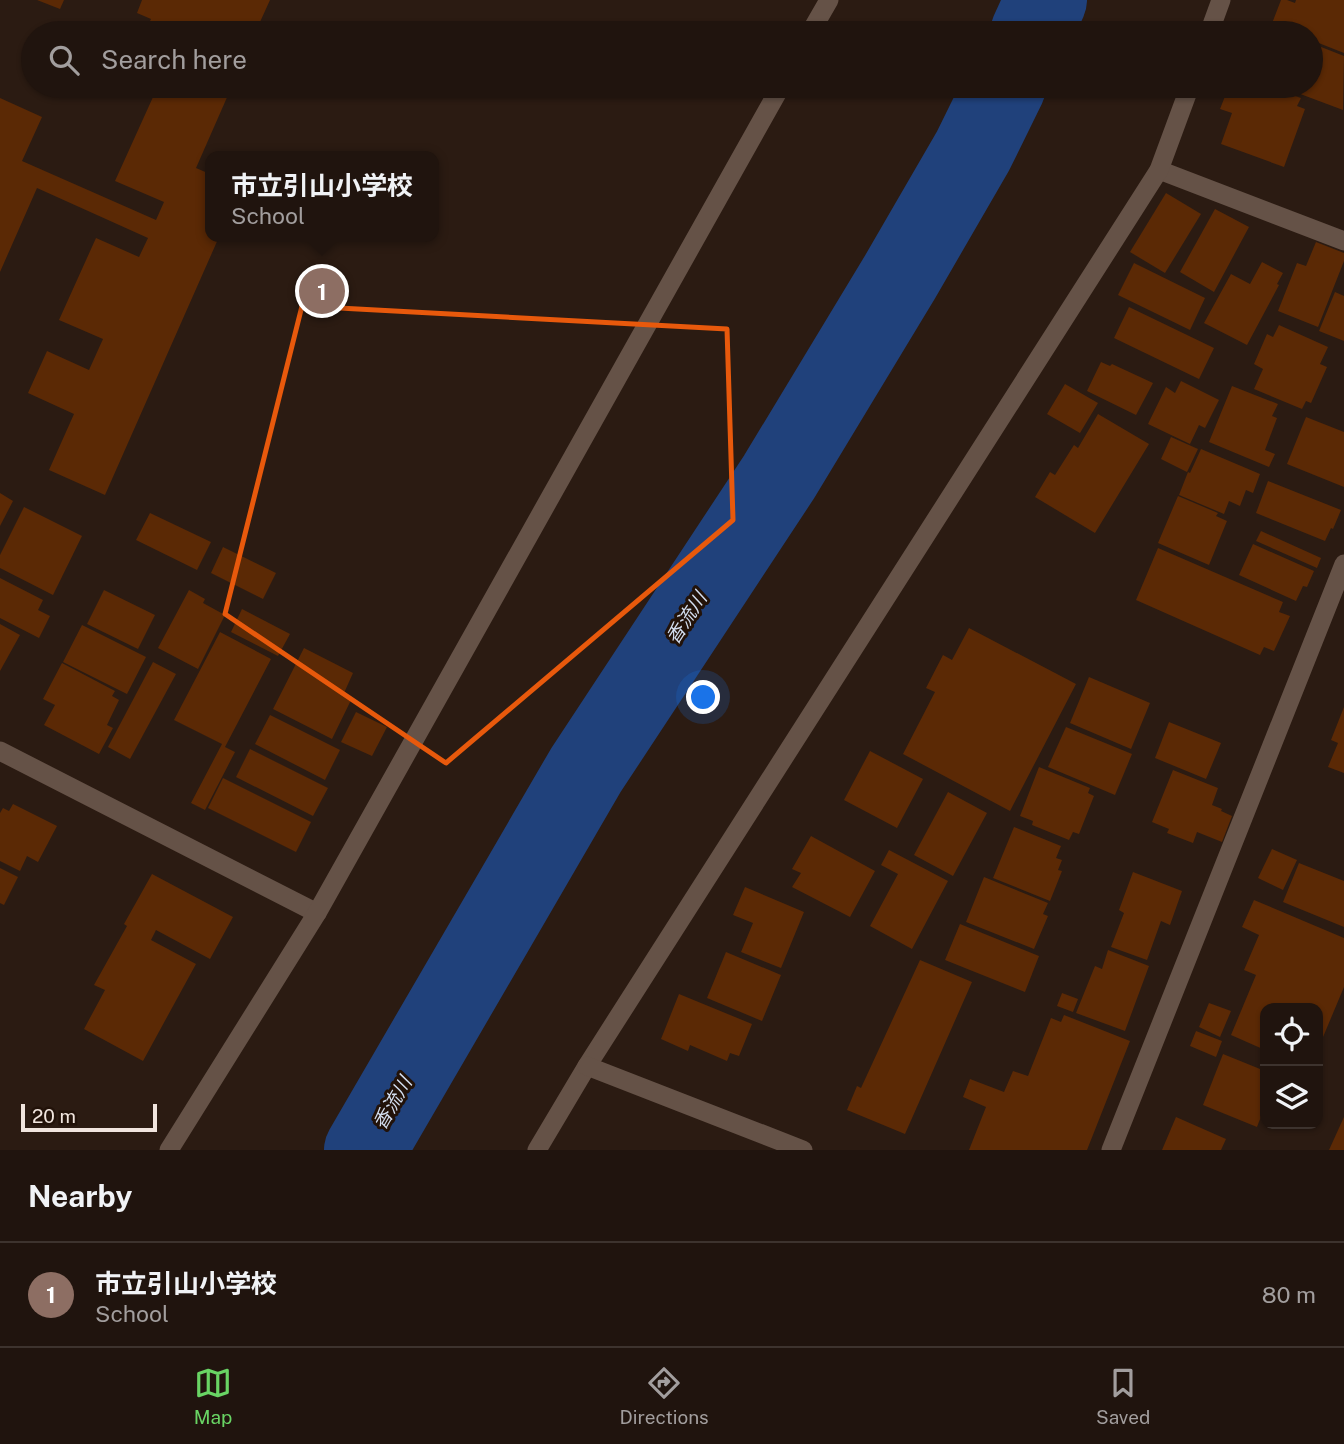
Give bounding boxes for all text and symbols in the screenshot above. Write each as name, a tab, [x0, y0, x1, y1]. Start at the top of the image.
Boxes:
search box	[21, 21, 1323, 98]
icon: search	[45, 41, 83, 79]
text: Search here	[101, 44, 247, 75]
popup	[205, 151, 439, 242]
text: 市立引山小学校	[231, 170, 413, 201]
text: School	[231, 202, 305, 229]
pin: 1	[299, 265, 345, 317]
water label: 香流川	[661, 586, 712, 648]
your location	[686, 680, 720, 714]
map controls	[1260, 1003, 1323, 1129]
button: locate	[1260, 1003, 1323, 1066]
button: layers	[1260, 1066, 1323, 1129]
water label: 香流川	[368, 1071, 417, 1133]
scale bar	[21, 1101, 158, 1133]
text: 20 m	[32, 1105, 76, 1127]
text: Nearby	[28, 1178, 132, 1214]
text: 市立引山小学校	[95, 1268, 277, 1299]
text: 1	[46, 1281, 56, 1308]
text: 80 m	[1262, 1281, 1316, 1308]
text: School	[95, 1300, 169, 1327]
tab: Map	[194, 1364, 232, 1428]
tab: Directions	[619, 1364, 709, 1428]
tab: Saved	[1096, 1364, 1150, 1428]

